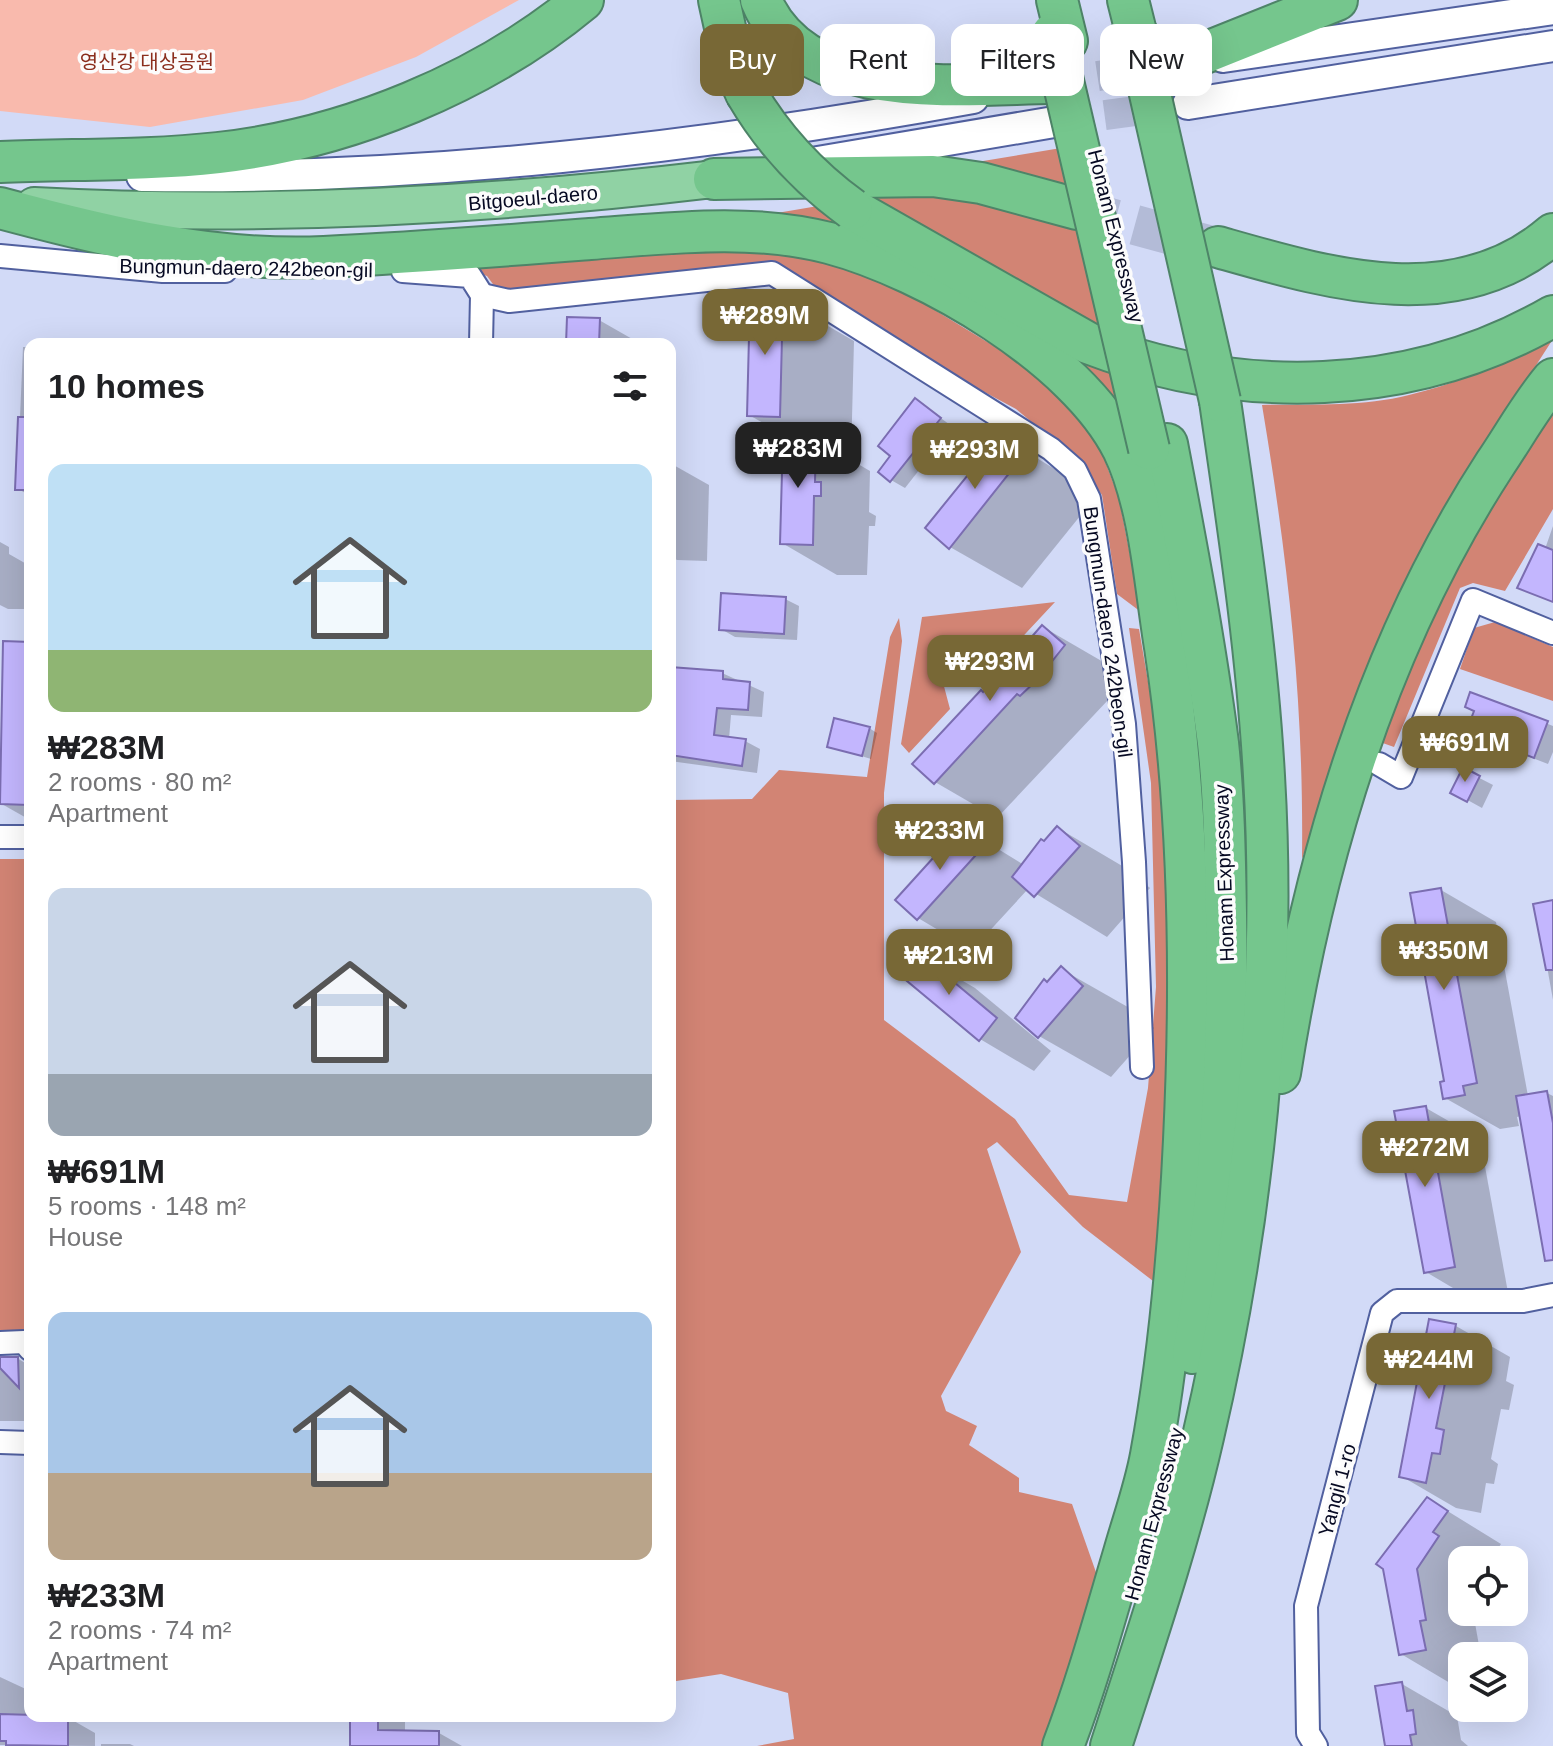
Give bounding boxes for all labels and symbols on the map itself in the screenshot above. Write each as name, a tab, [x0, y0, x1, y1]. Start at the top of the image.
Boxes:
park label: 영산강 대상공원	[80, 51, 214, 73]
street label: Honam Expressway	[1084, 147, 1148, 325]
street label: Bitgoeul-daero	[467, 181, 599, 215]
street label: Bungmun-daero 242beon-gil	[119, 255, 373, 281]
pin: ₩289M	[709, 289, 821, 357]
pin: ₩283M	[742, 422, 854, 490]
pin: ₩293M	[919, 423, 1031, 491]
street label: Bungmun-daero 242beon-gil	[1079, 505, 1137, 759]
pin: ₩293M	[934, 635, 1046, 703]
pin: ₩691M	[1409, 716, 1521, 784]
street label: Honam Expressway	[1210, 784, 1238, 962]
pin: ₩233M	[884, 804, 996, 872]
pin: ₩350M	[1388, 924, 1500, 992]
pin: ₩213M	[893, 929, 1005, 997]
pin: ₩272M	[1369, 1121, 1481, 1189]
pin: ₩244M	[1373, 1333, 1485, 1401]
street label: Honam Expressway	[1120, 1425, 1188, 1603]
street label: Yangil 1-ro	[1314, 1441, 1360, 1539]

